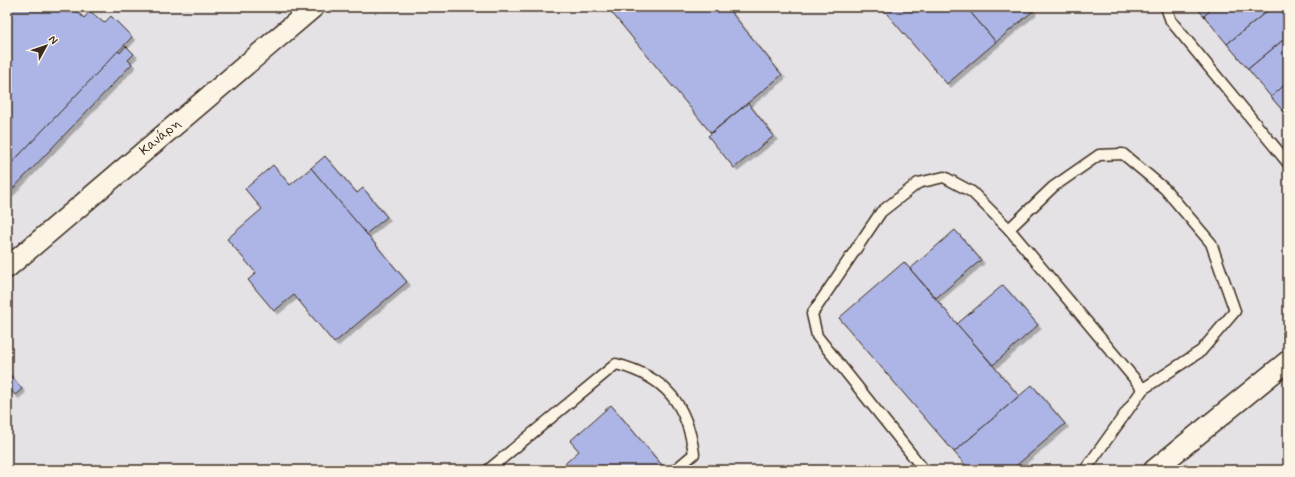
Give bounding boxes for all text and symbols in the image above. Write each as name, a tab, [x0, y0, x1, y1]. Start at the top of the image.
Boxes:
north arrow	[26, 26, 66, 66]
text: N	[45, 33, 61, 48]
street label: Κανάρη	[136, 114, 184, 160]

